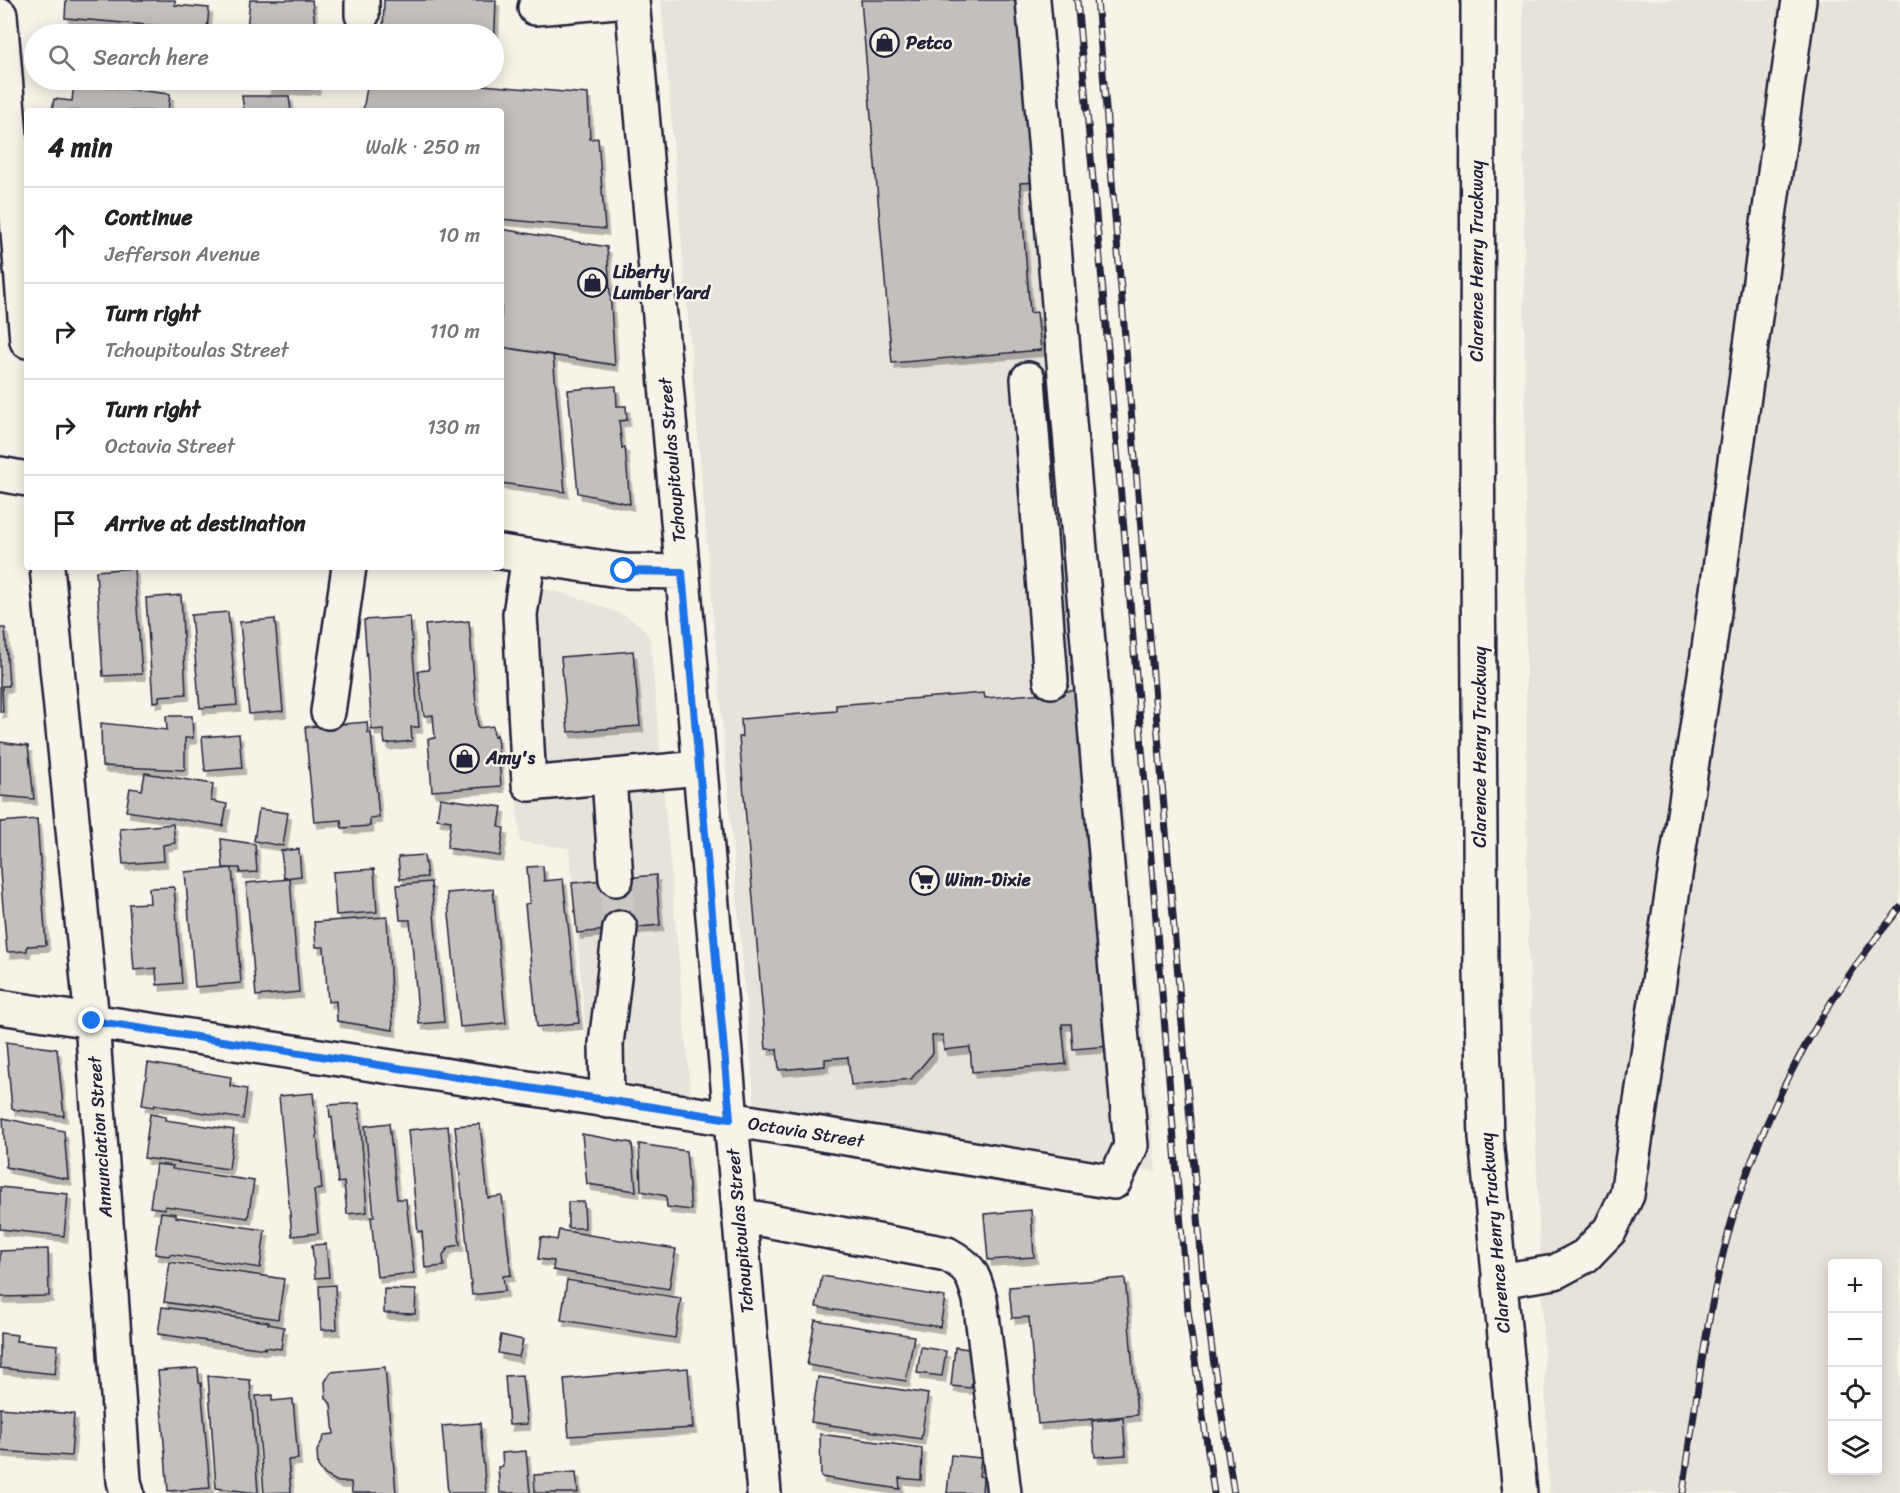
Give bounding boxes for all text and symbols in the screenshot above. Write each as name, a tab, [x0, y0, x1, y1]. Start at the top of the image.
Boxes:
search box	[24, 24, 504, 90]
shop icon: Petco	[869, 27, 901, 59]
place label: Petco	[906, 27, 953, 59]
text: Search here	[93, 38, 209, 77]
icon: search	[45, 41, 78, 74]
text: 4 min	[48, 124, 112, 170]
text: Walk · 250 m	[366, 130, 480, 165]
street label: Clarence Henry Truckway	[1461, 159, 1493, 362]
text: Continue	[105, 198, 193, 237]
text: 10 m	[438, 218, 480, 253]
icon: ahead	[48, 219, 81, 252]
text: Jefferson Avenue	[105, 237, 260, 272]
place label: Liberty Lumber Yard	[613, 256, 711, 309]
shop icon: Liberty Lumber Yard	[576, 266, 608, 298]
text: Turn right	[105, 294, 200, 333]
text: 110 m	[430, 314, 480, 349]
icon: right	[48, 315, 81, 348]
text: Tchoupitoulas Street	[105, 333, 289, 368]
street label: Tchoupitoulas Street	[649, 376, 695, 544]
text: Turn right	[105, 390, 200, 429]
text: 130 m	[427, 410, 480, 445]
icon: right	[48, 411, 81, 444]
text: Octavia Street	[105, 429, 235, 464]
text: Arrive at destination	[105, 504, 306, 543]
icon: arrive	[48, 507, 81, 540]
route start	[610, 557, 636, 583]
street label: Clarence Henry Truckway	[1464, 645, 1496, 848]
shop icon: Amy's	[449, 742, 481, 774]
place label: Amy's	[485, 742, 536, 774]
supermarket icon: Winn-Dixie	[908, 864, 940, 896]
place label: Winn-Dixie	[945, 864, 1031, 896]
route end	[78, 1007, 104, 1033]
street label: Annunciation Street	[78, 1054, 122, 1220]
street label: Octavia Street	[746, 1107, 867, 1157]
street label: Clarence Henry Truckway	[1470, 1130, 1520, 1335]
street label: Tchoupitoulas Street	[717, 1147, 763, 1315]
map controls	[1828, 1259, 1882, 1475]
button: +	[1828, 1259, 1882, 1313]
button: −	[1828, 1313, 1882, 1367]
button: locate	[1828, 1367, 1882, 1421]
button: layers	[1828, 1421, 1882, 1475]

